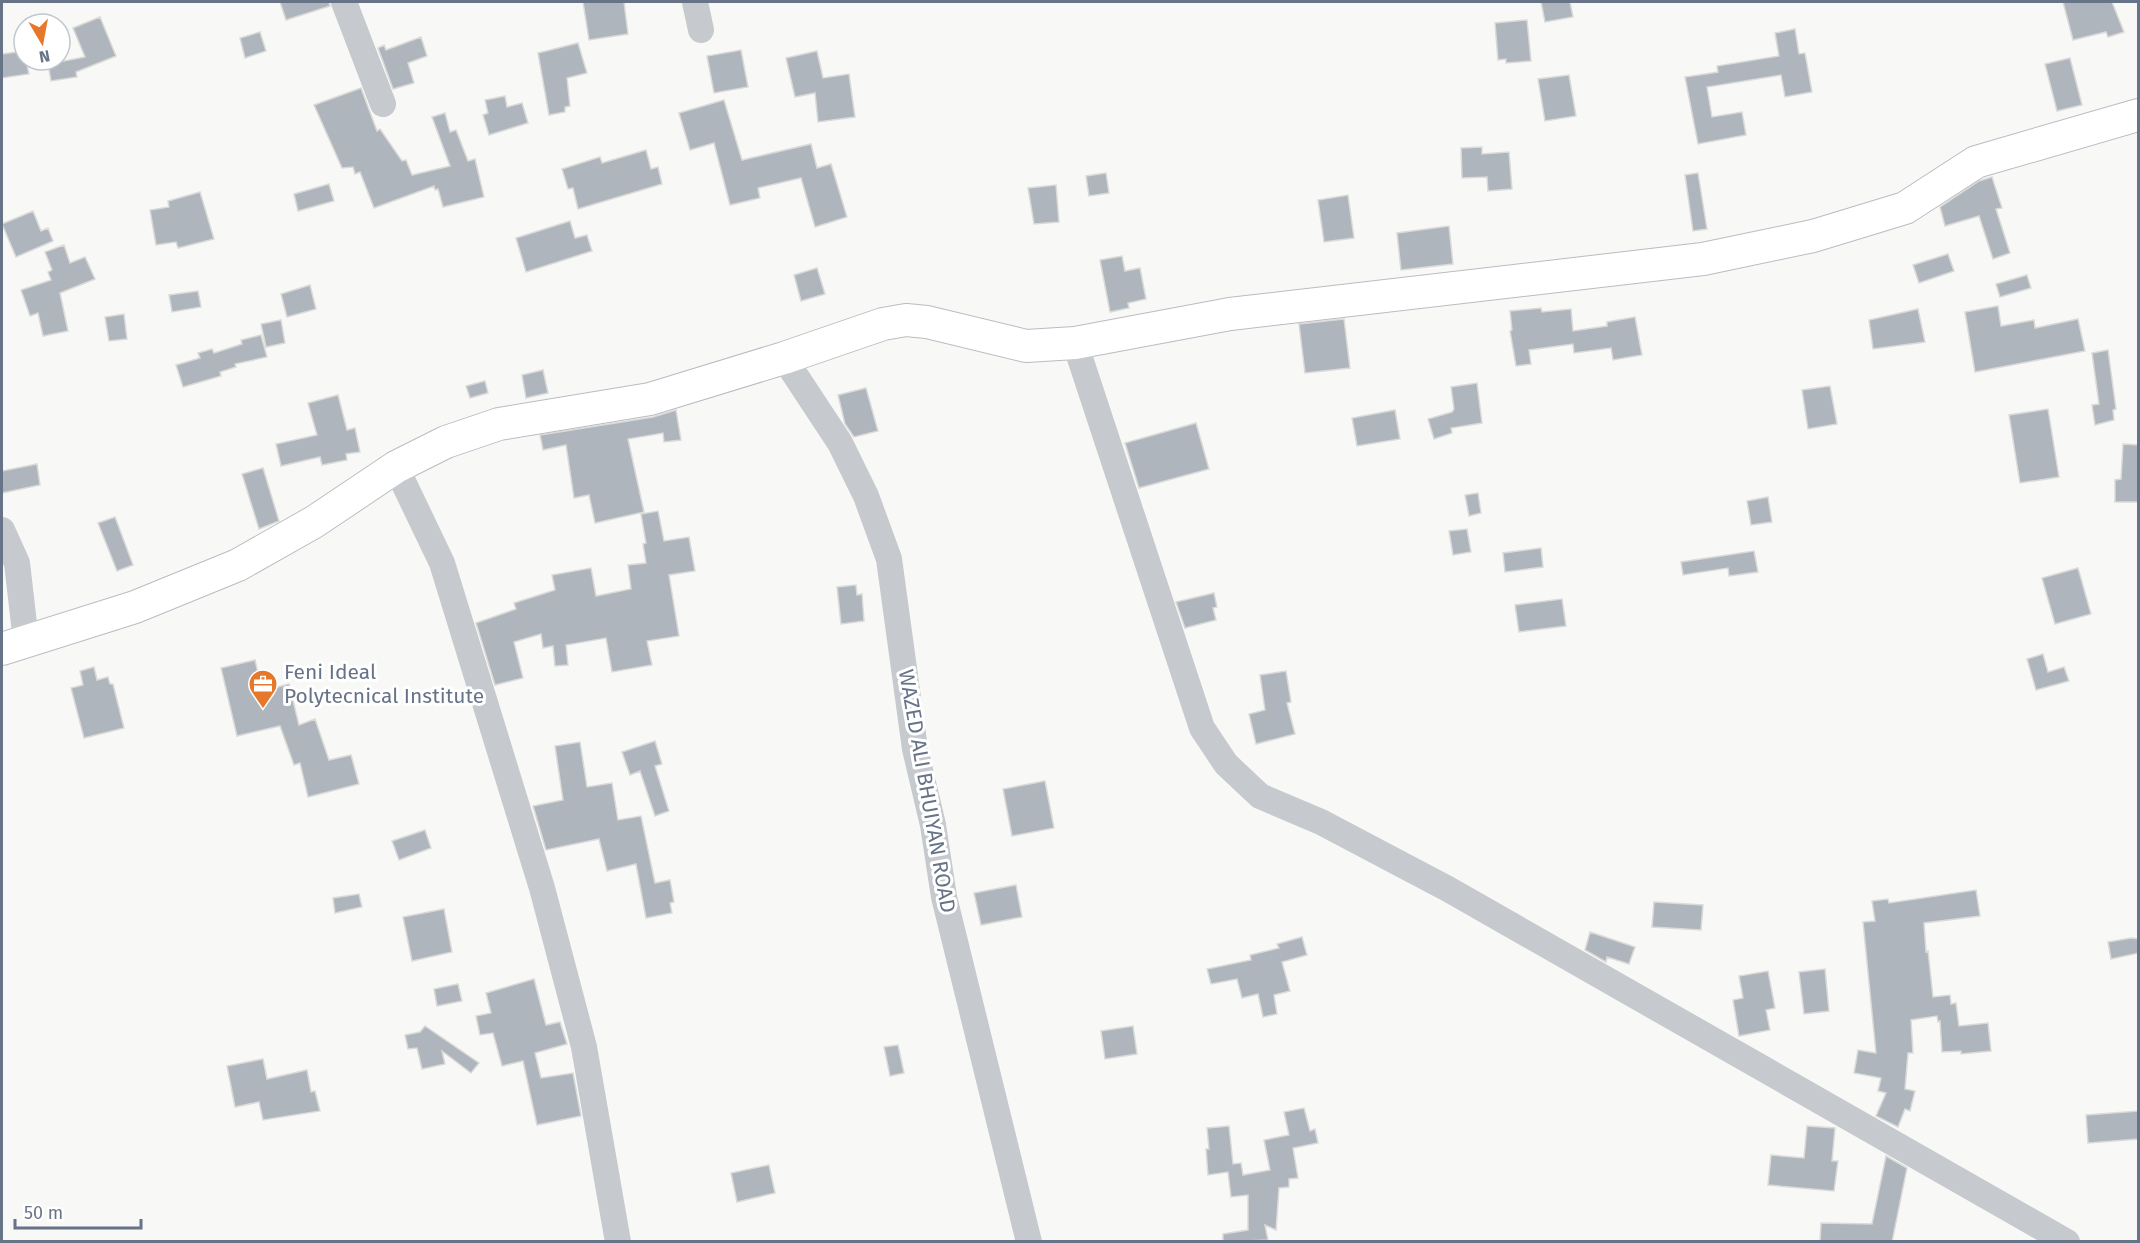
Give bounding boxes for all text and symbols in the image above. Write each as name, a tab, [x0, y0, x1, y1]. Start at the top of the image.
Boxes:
north arrow	[12, 12, 72, 72]
text: N	[38, 46, 51, 67]
place label: Feni Ideal Polytecnical Institute	[284, 659, 484, 709]
street label: WAZED ALI BHUIYAN ROAD	[893, 667, 961, 915]
office icon: Feni Ideal Polytecnical Institute	[247, 668, 279, 710]
scale bar	[15, 1192, 141, 1230]
text: 50 m	[24, 1202, 63, 1224]

